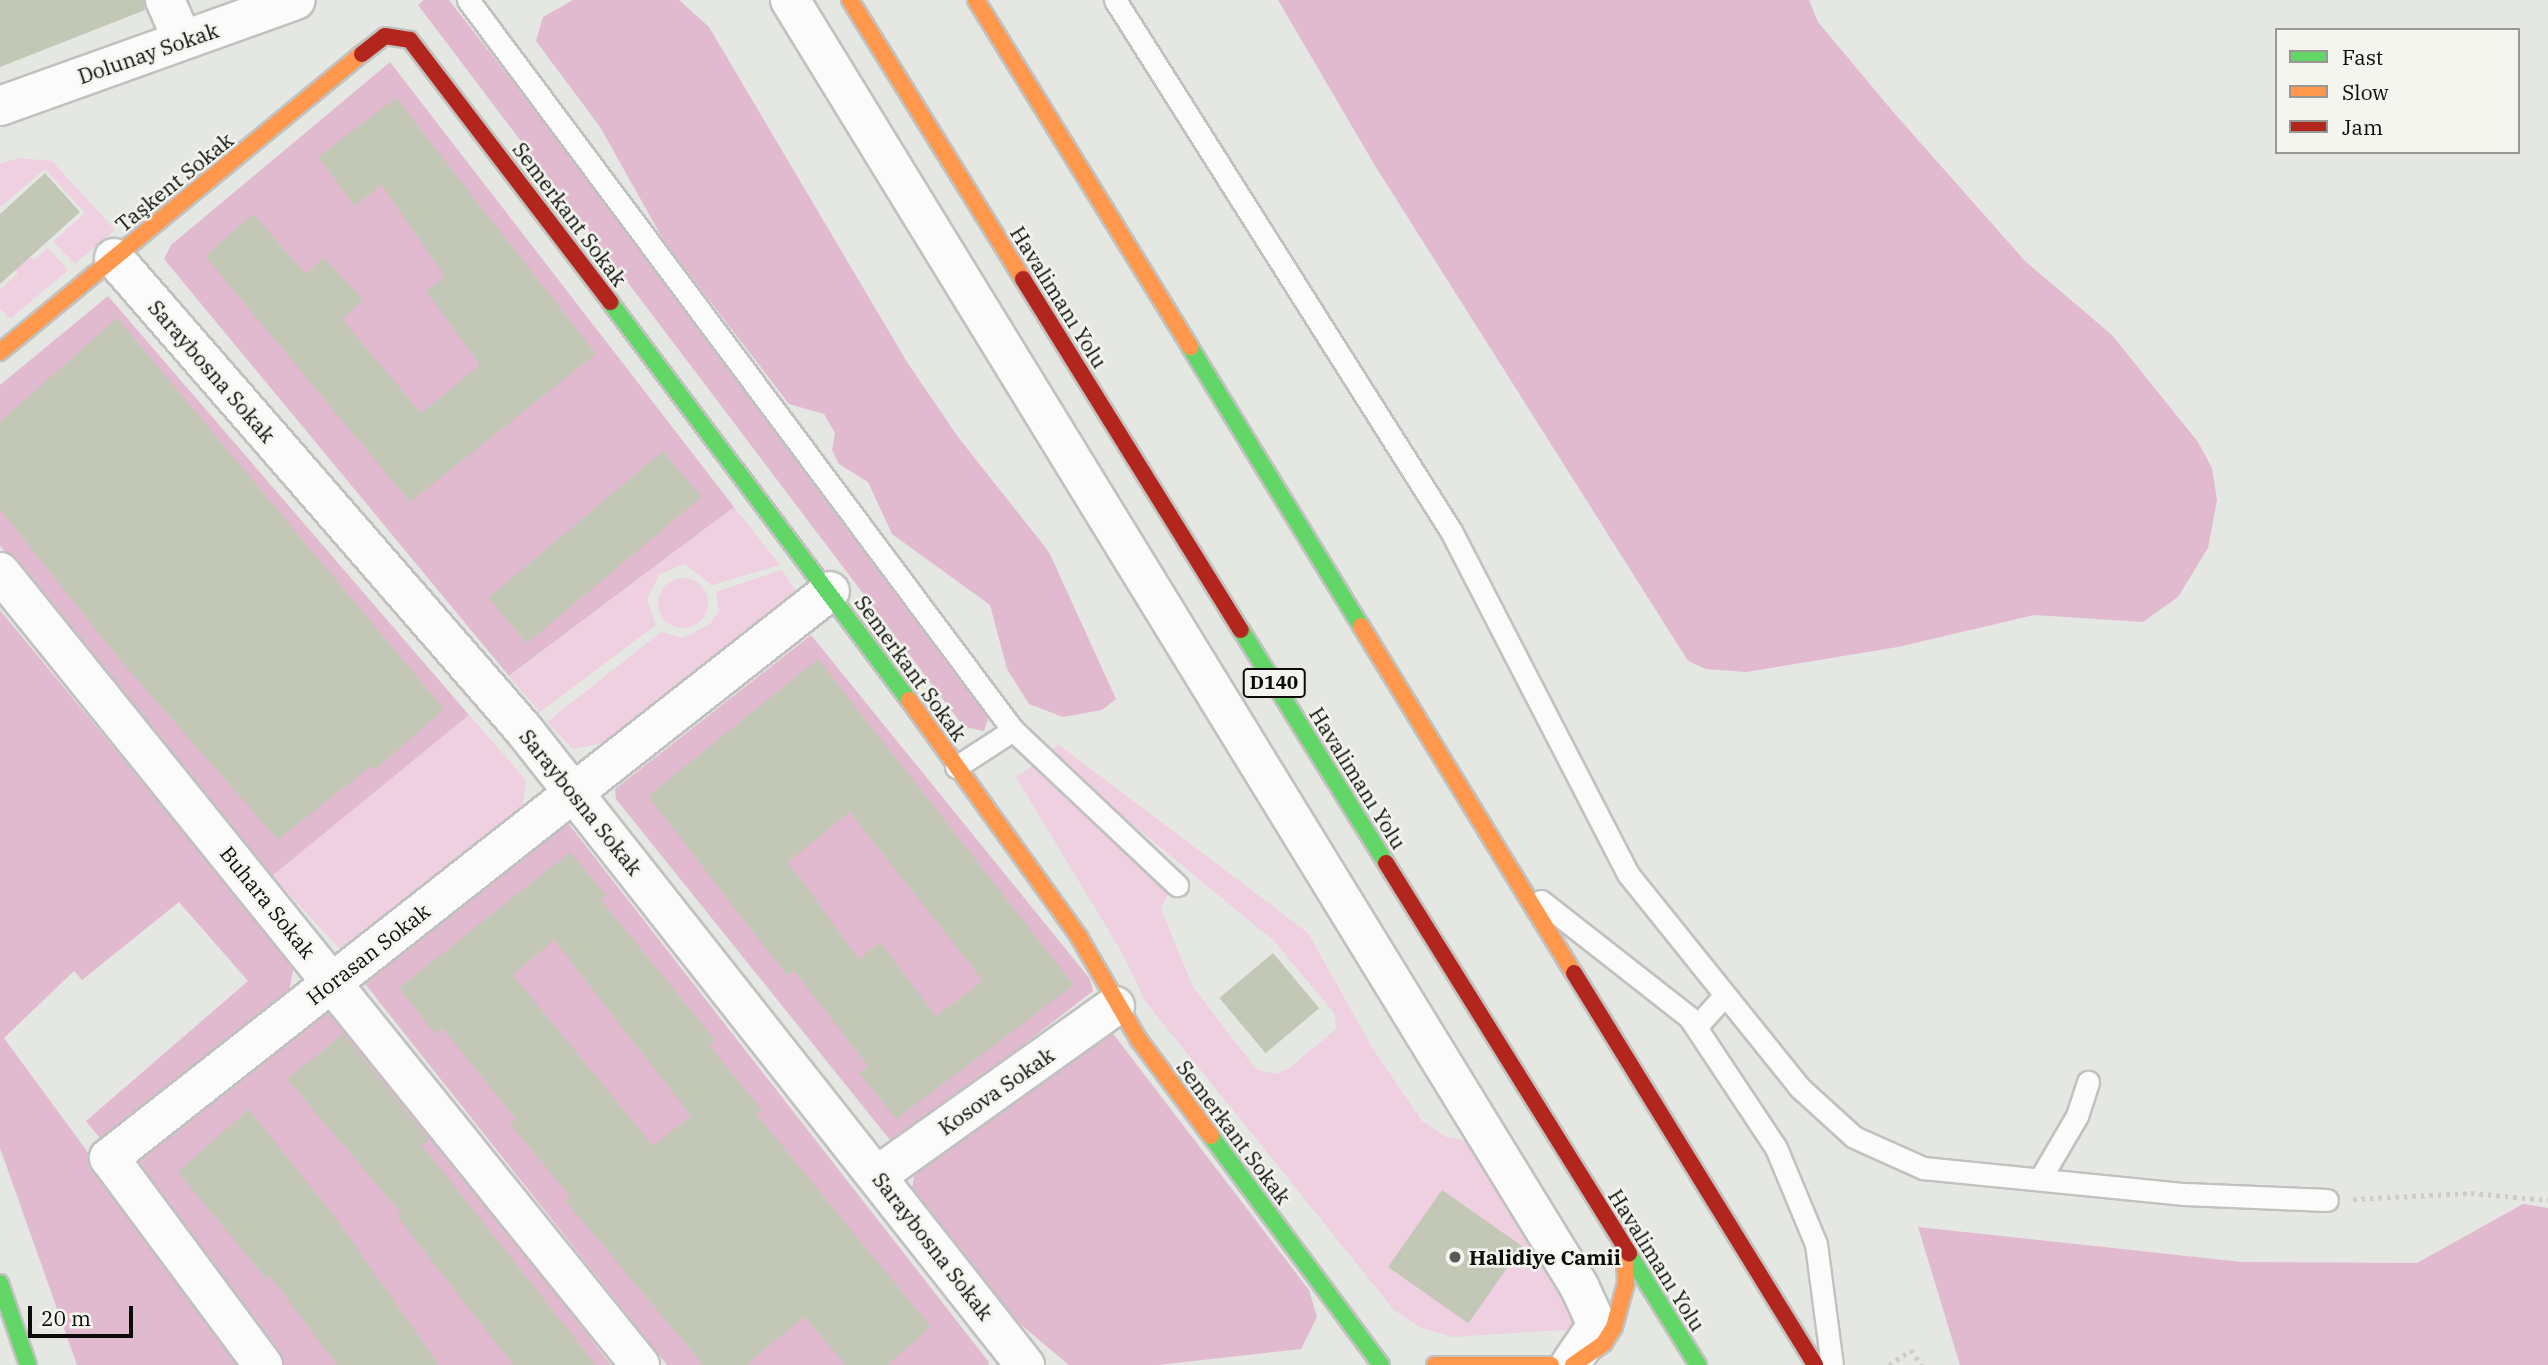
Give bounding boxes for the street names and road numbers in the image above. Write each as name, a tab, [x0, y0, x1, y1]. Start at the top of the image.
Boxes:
street label: Dolunay Sokak	[74, 17, 222, 89]
street label: Taşkent Sokak	[110, 127, 238, 237]
street label: Semerkant Sokak	[508, 137, 632, 291]
street label: Havalimanı Yolu	[1005, 221, 1113, 373]
street label: Saraybosna Sokak	[143, 295, 281, 447]
street label: Semerkant Sokak	[850, 590, 972, 746]
road number: D140	[1242, 668, 1306, 698]
street label: Havalimanı Yolu	[1304, 702, 1412, 854]
street label: Saraybosna Sokak	[514, 724, 648, 880]
street label: Buhara Sokak	[215, 841, 321, 963]
street label: Horasan Sokak	[301, 898, 435, 1010]
street label: Kosova Sokak	[933, 1042, 1059, 1140]
street label: Semerkant Sokak	[1172, 1055, 1296, 1209]
street label: Saraybosna Sokak	[868, 1167, 998, 1325]
street label: Havalimanı Yolu	[1603, 1184, 1711, 1336]

